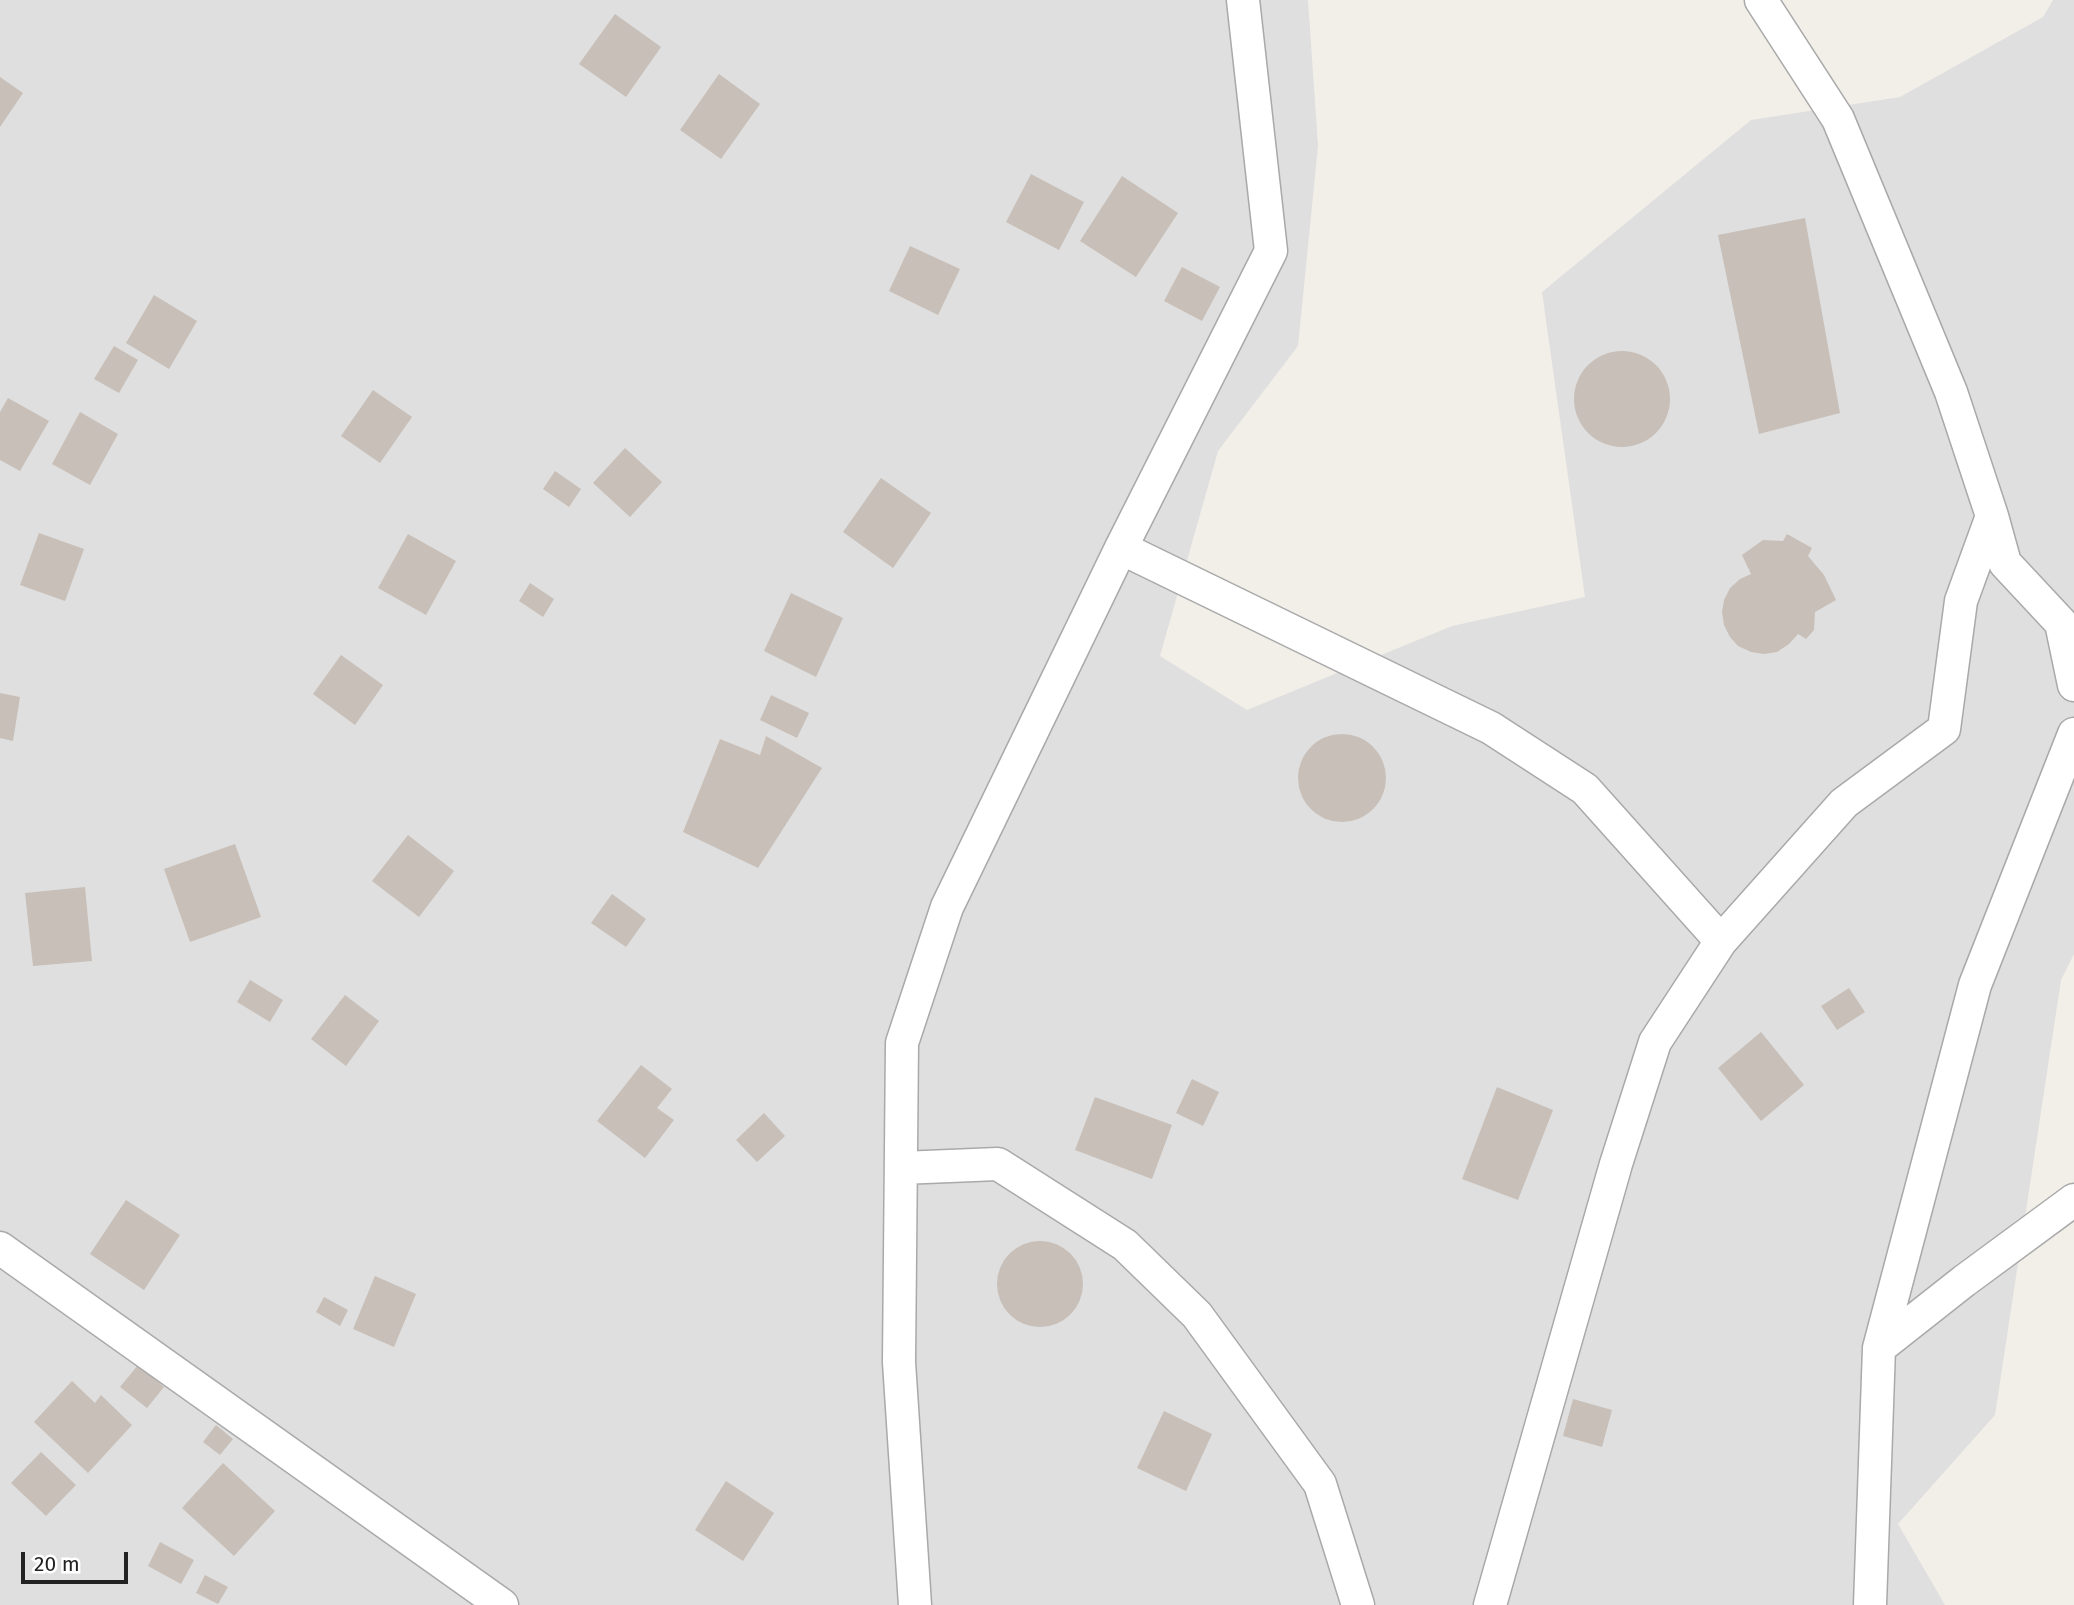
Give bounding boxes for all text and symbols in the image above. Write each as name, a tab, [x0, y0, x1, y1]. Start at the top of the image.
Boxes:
scale bar	[24, 1538, 131, 1582]
text: 20 m	[34, 1551, 80, 1577]

